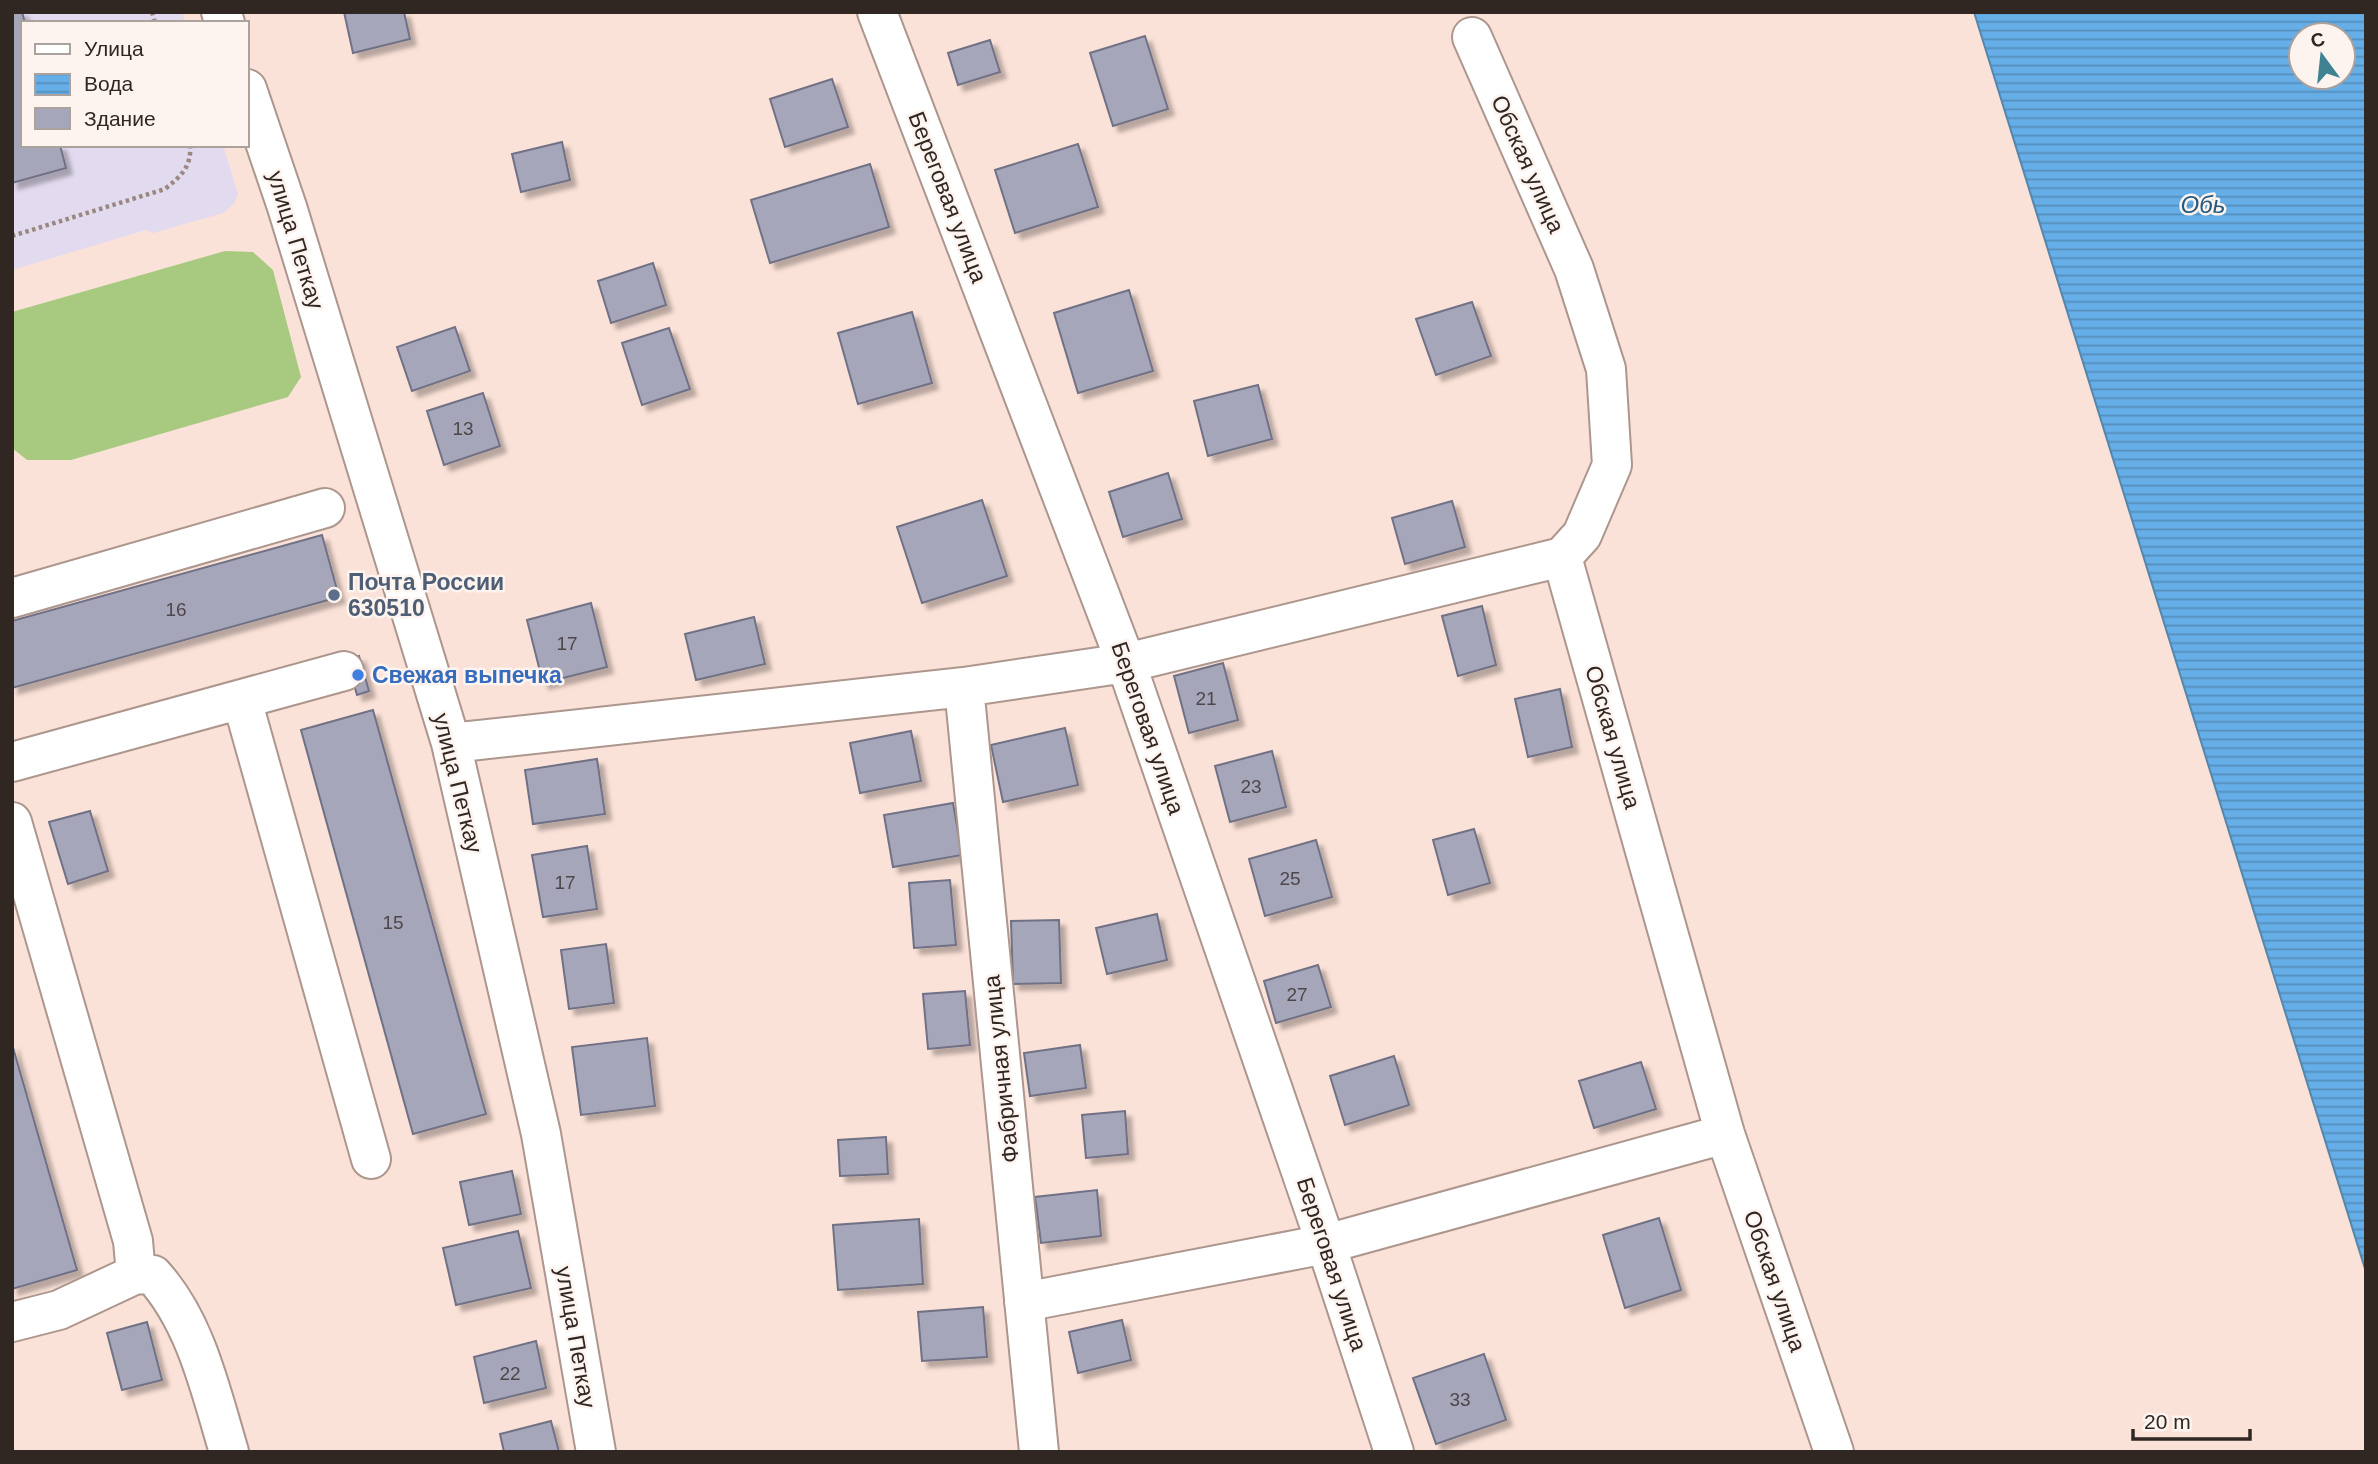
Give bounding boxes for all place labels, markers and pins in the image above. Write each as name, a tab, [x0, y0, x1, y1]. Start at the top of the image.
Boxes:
place label: Почта России 630510	[348, 569, 504, 621]
marker: Почта России 630510	[326, 587, 342, 603]
place label: Свежая выпечка	[372, 662, 562, 688]
marker: Свежая выпечка	[350, 667, 366, 683]

